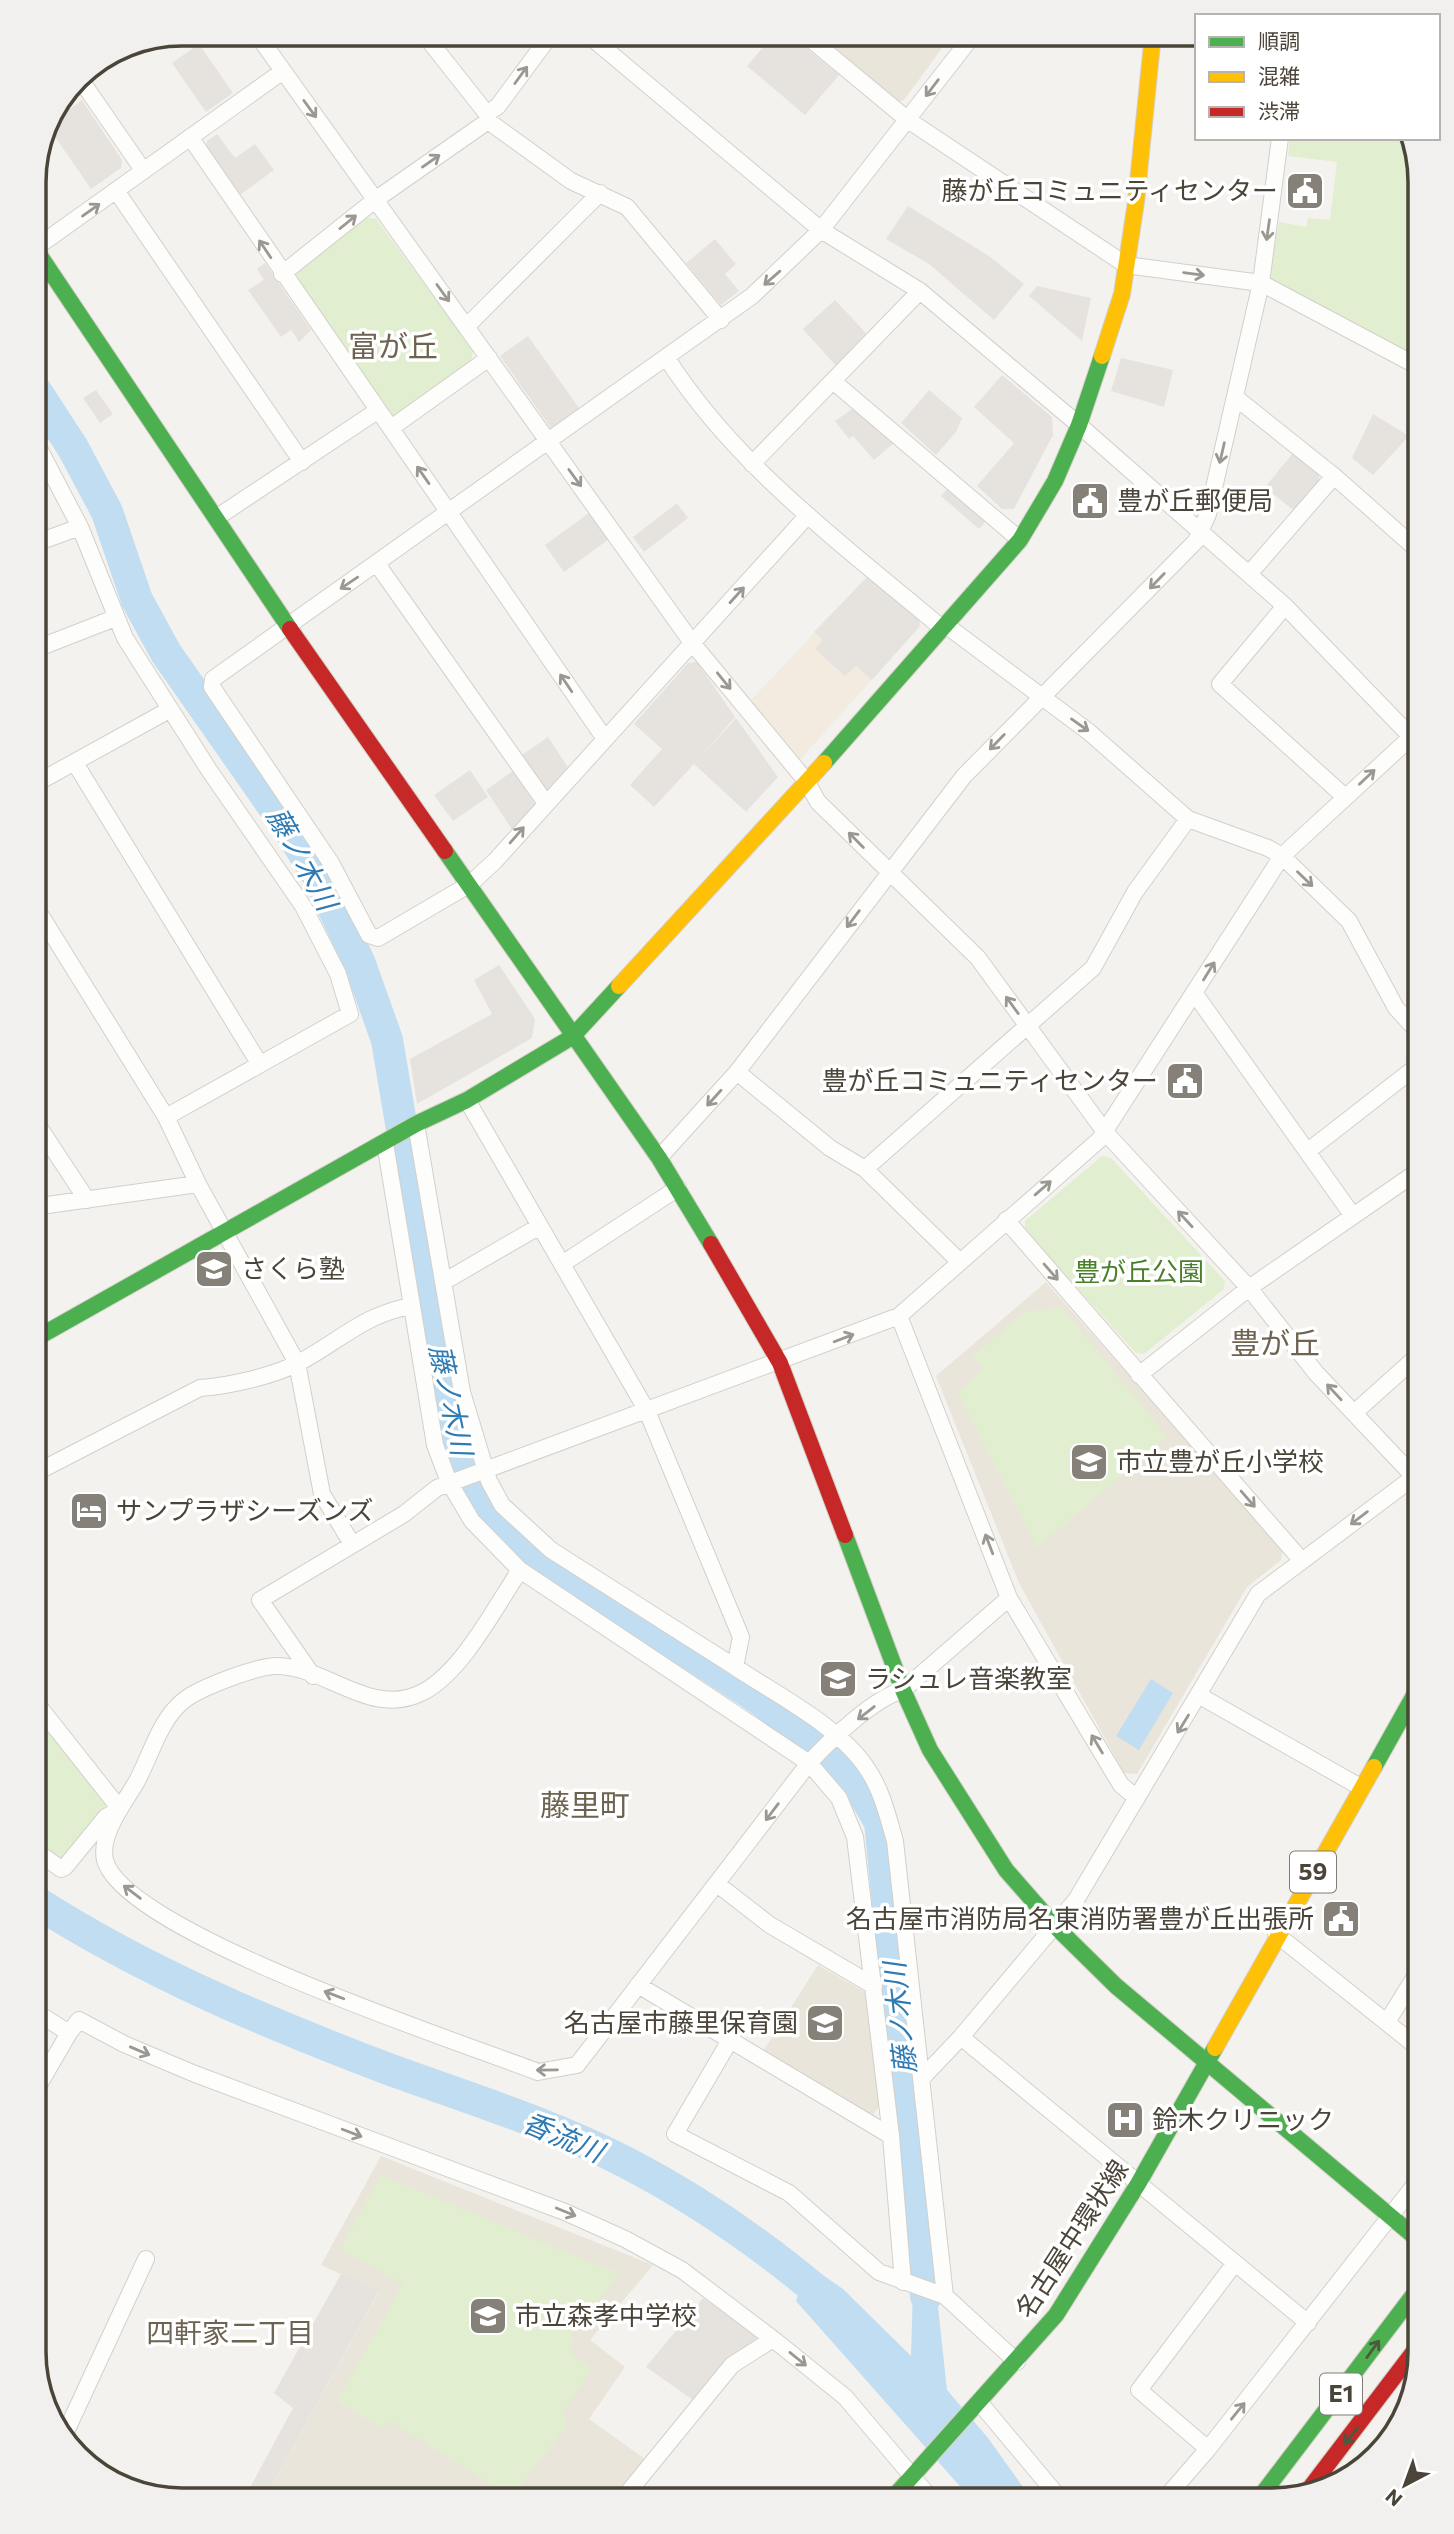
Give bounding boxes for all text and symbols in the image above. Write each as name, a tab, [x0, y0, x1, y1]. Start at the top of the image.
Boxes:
legend	[1195, 14, 1440, 140]
text: 順調	[1258, 28, 1300, 53]
text: 混雑	[1258, 63, 1300, 88]
one-way arrow	[514, 66, 528, 85]
one-way arrow	[925, 78, 940, 97]
text: 渋滞	[1258, 98, 1300, 123]
one-way arrow	[302, 99, 317, 118]
one-way arrow	[421, 154, 440, 168]
public building icon: 藤が丘コミュニティセンター	[1284, 170, 1326, 212]
place label: 藤が丘コミュニティセンター	[942, 174, 1278, 205]
one-way arrow	[80, 203, 100, 217]
one-way arrow	[338, 214, 356, 229]
one-way arrow	[1261, 218, 1274, 241]
one-way arrow	[258, 239, 272, 259]
one-way arrow	[1182, 268, 1205, 281]
one-way arrow	[764, 270, 782, 286]
one-way arrow	[436, 283, 450, 302]
district label: 富が丘	[348, 326, 438, 363]
one-way arrow	[1215, 441, 1229, 464]
one-way arrow	[416, 466, 430, 485]
one-way arrow	[568, 468, 582, 487]
public building icon: 豊が丘郵便局	[1069, 480, 1111, 522]
place label: 豊が丘郵便局	[1117, 484, 1273, 515]
one-way arrow	[1148, 572, 1165, 589]
one-way arrow	[340, 575, 359, 590]
one-way arrow	[729, 586, 745, 604]
one-way arrow	[716, 672, 732, 690]
one-way arrow	[559, 674, 573, 693]
one-way arrow	[1070, 718, 1089, 732]
one-way arrow	[988, 734, 1005, 751]
one-way arrow	[1358, 768, 1375, 785]
water label: 藤ノ木川	[261, 801, 346, 918]
one-way arrow	[509, 826, 525, 844]
one-way arrow	[847, 832, 864, 849]
one-way arrow	[1296, 870, 1313, 887]
one-way arrow	[846, 909, 861, 928]
one-way arrow	[1203, 961, 1217, 981]
one-way arrow	[1005, 995, 1020, 1014]
public building icon: 豊が丘コミュニティセンター	[1164, 1060, 1206, 1102]
place label: 豊が丘コミュニティセンター	[822, 1064, 1158, 1095]
one-way arrow	[706, 1089, 722, 1107]
one-way arrow	[1033, 1180, 1051, 1196]
one-way arrow	[1177, 1211, 1194, 1228]
school or university icon: さくら塾	[193, 1248, 235, 1290]
place label: さくら塾	[241, 1252, 345, 1283]
park label: 豊が丘公園	[1074, 1255, 1204, 1286]
one-way arrow	[1043, 1263, 1059, 1281]
district label: 豊が丘	[1230, 1323, 1320, 1360]
one-way arrow	[832, 1331, 854, 1344]
water label: 藤ノ木川	[424, 1341, 481, 1461]
one-way arrow	[1325, 1383, 1342, 1400]
school or university icon: 市立豊が丘小学校	[1068, 1441, 1110, 1483]
place label: 市立豊が丘小学校	[1116, 1445, 1324, 1476]
hotel icon: サンプラザシーズンズ	[68, 1490, 110, 1532]
one-way arrow	[1240, 1490, 1256, 1508]
place label: サンプラザシーズンズ	[116, 1494, 373, 1525]
one-way arrow	[1350, 1511, 1369, 1525]
one-way arrow	[981, 1534, 994, 1556]
school or university icon: ラシュレ音楽教室	[817, 1658, 859, 1700]
place label: ラシュレ音楽教室	[865, 1662, 1072, 1693]
one-way arrow	[858, 1705, 876, 1721]
one-way arrow	[1175, 1713, 1189, 1733]
one-way arrow	[1089, 1734, 1103, 1754]
district label: 藤里町	[540, 1785, 630, 1822]
one-way arrow	[764, 1802, 779, 1821]
road number: 59	[1290, 1852, 1336, 1893]
one-way arrow	[123, 1885, 142, 1899]
public building icon: 名古屋市消防局名東消防署豊が丘出張所	[1320, 1898, 1362, 1940]
place label: 名古屋市消防局名東消防署豊が丘出張所	[846, 1902, 1314, 1933]
water label: 藤ノ木川	[876, 1958, 922, 2076]
one-way arrow	[323, 1987, 345, 2000]
school or university icon: 名古屋市藤里保育園	[804, 2002, 846, 2044]
place label: 名古屋市藤里保育園	[564, 2006, 798, 2037]
one-way arrow	[129, 2045, 151, 2058]
one-way arrow	[536, 2064, 559, 2077]
hospital icon: 鈴木クリニック	[1104, 2099, 1146, 2141]
place label: 鈴木クリニック	[1152, 2103, 1334, 2134]
water label: 香流川	[518, 2104, 611, 2169]
one-way arrow	[341, 2128, 363, 2140]
street label: 名古屋中環状線	[1008, 2153, 1133, 2323]
one-way arrow	[554, 2207, 576, 2220]
school or university icon: 市立森孝中学校	[467, 2295, 509, 2337]
place label: 市立森孝中学校	[515, 2299, 697, 2330]
district label: 四軒家二丁目	[146, 2315, 314, 2349]
one-way arrow	[1366, 2341, 1381, 2359]
one-way arrow	[789, 2352, 807, 2367]
road number: E1	[1320, 2374, 1362, 2414]
one-way arrow	[1231, 2403, 1246, 2421]
one-way arrow	[1344, 2426, 1359, 2445]
north arrow	[1370, 2450, 1440, 2520]
text: N	[1381, 2485, 1406, 2512]

